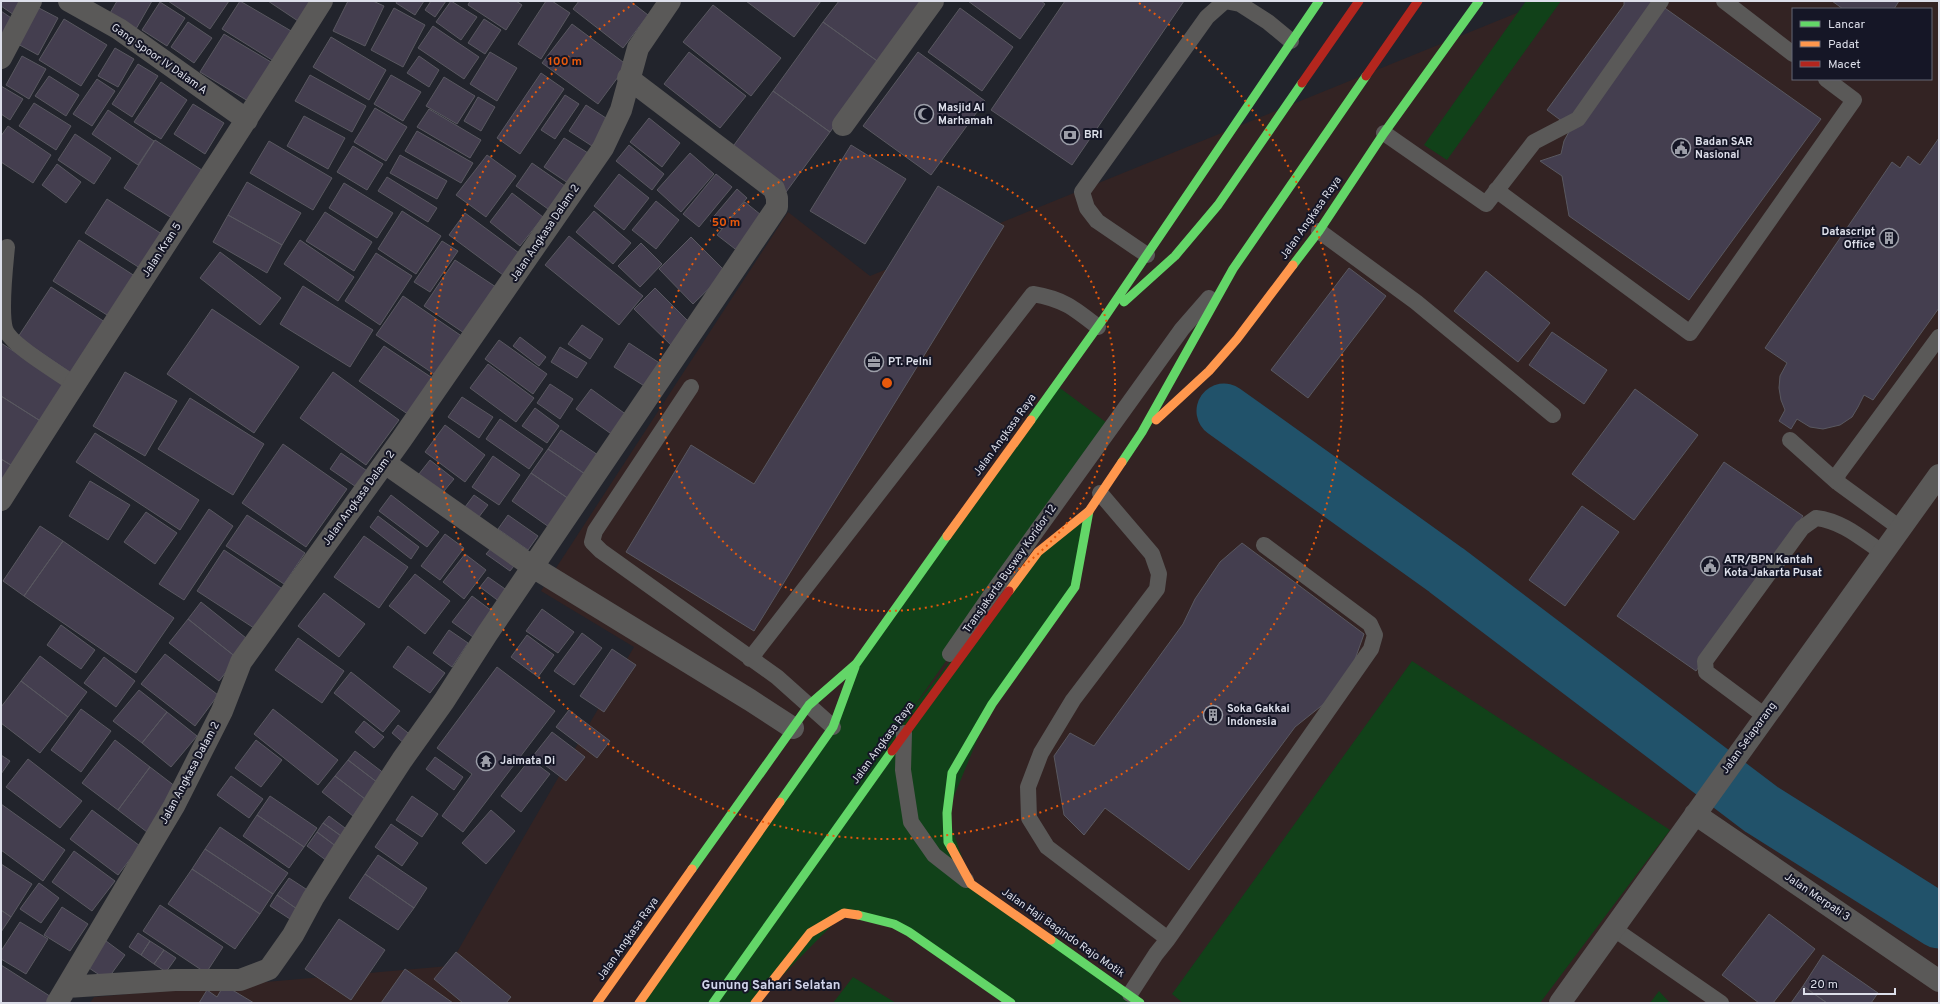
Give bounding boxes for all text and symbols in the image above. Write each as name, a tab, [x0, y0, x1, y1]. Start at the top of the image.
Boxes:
legend	[1792, 8, 1932, 80]
text: Lancar	[1828, 17, 1865, 33]
street label: Gang Spoor IV Dalam A	[108, 21, 210, 97]
text: Padat	[1828, 37, 1859, 53]
text: 100 m	[548, 54, 582, 70]
text: Macet	[1828, 57, 1861, 73]
place label: Masjid Al Marhamah	[938, 101, 993, 128]
mosque icon: Masjid Al Marhamah	[913, 103, 935, 125]
bank icon: BRI	[1059, 124, 1081, 146]
place label: BRI	[1084, 128, 1102, 142]
place label: Badan SAR Nasional	[1695, 135, 1753, 162]
public building icon: Badan SAR Nasional	[1670, 137, 1692, 159]
street label: Jalan Angkasa Raya	[1277, 174, 1345, 262]
street label: Jalan Angkasa Dalam 2	[507, 182, 583, 284]
text: 50 m	[712, 215, 740, 231]
street label: Jalan Kran 5	[139, 220, 185, 280]
place label: Datascript Office	[1822, 225, 1875, 252]
building icon: Datascript Office	[1878, 227, 1900, 249]
office icon: PT. Pelni	[863, 351, 885, 373]
place label: PT. Pelni	[888, 355, 932, 369]
centre of rings	[880, 376, 894, 390]
street label: Jalan Angkasa Raya	[971, 391, 1040, 479]
street label: Jalan Angkasa Dalam 2	[320, 448, 398, 548]
street label: Transjakarta Busway Koridor 12	[960, 502, 1060, 636]
place label: ATR/BPN Kantah Kota Jakarta Pusat	[1724, 553, 1822, 580]
public building icon: ATR/BPN Kantah Kota Jakarta Pusat	[1699, 555, 1721, 577]
street label: Jalan Angkasa Raya	[849, 699, 918, 787]
street label: Jalan Selaparang	[1718, 699, 1780, 777]
place label: Soka Gakkai Indonesia	[1227, 702, 1290, 729]
building icon: Soka Gakkai Indonesia	[1202, 704, 1224, 726]
street label: Jalan Angkasa Dalam 2	[157, 719, 223, 827]
temple icon: Jaimata Di	[475, 750, 497, 772]
place label: Jaimata Di	[500, 754, 555, 768]
street label: Jalan Merpati 3	[1781, 870, 1853, 924]
street label: Jalan Haji Bagindo Rajo Motik	[999, 885, 1127, 981]
street label: Jalan Angkasa Raya	[594, 895, 662, 983]
scale bar	[1804, 970, 1895, 996]
text: 20 m	[1810, 977, 1838, 993]
district label: Gunung Sahari Selatan	[702, 978, 840, 994]

